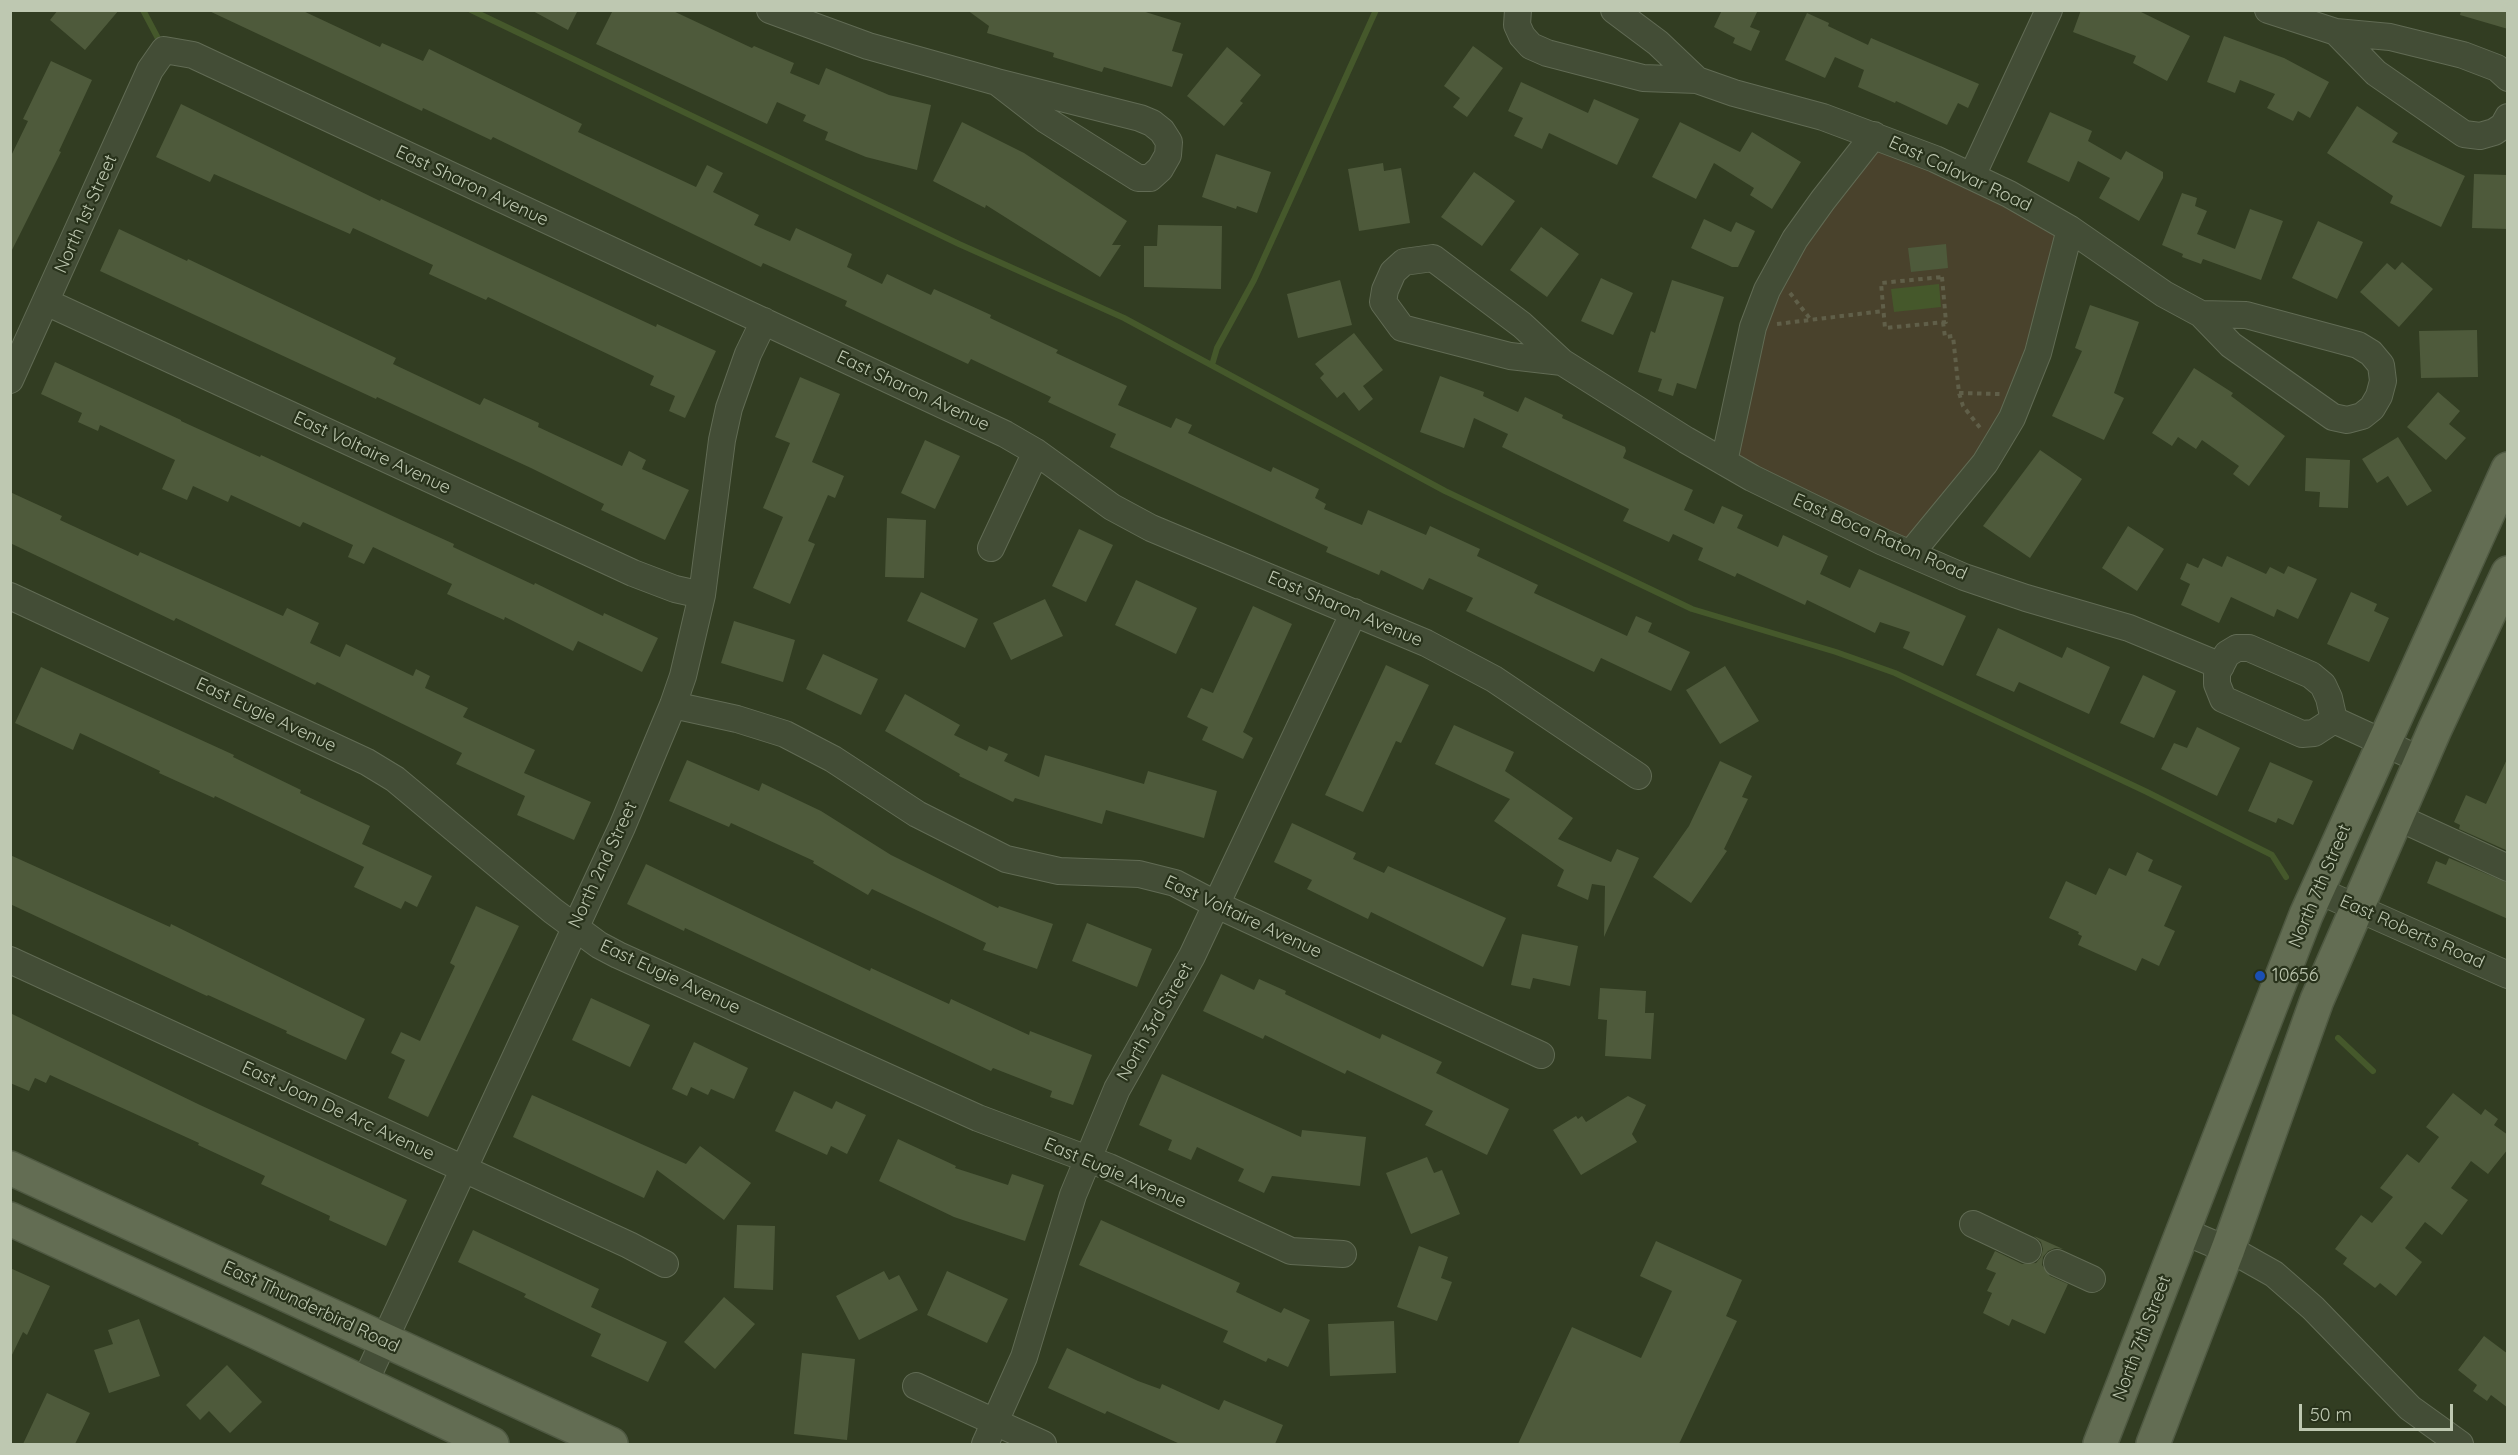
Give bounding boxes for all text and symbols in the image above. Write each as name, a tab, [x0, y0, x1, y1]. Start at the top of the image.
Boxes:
street label: East Calavar Road	[1885, 131, 2035, 217]
street label: East Sharon Avenue	[392, 141, 552, 231]
street label: North 1st Street	[50, 151, 122, 277]
street label: East Sharon Avenue	[833, 346, 993, 436]
street label: East Voltaire Avenue	[290, 407, 454, 499]
street label: East Boca Raton Road	[1790, 489, 1970, 585]
street label: East Sharon Avenue	[1264, 567, 1426, 651]
street label: East Eugie Avenue	[192, 673, 340, 757]
street label: North 2nd Street	[564, 798, 642, 932]
street label: North 7th Street	[2284, 821, 2356, 951]
street label: East Voltaire Avenue	[1161, 871, 1325, 963]
street label: East Roberts Road	[2336, 890, 2488, 974]
street label: East Eugie Avenue	[596, 935, 744, 1019]
street label: North 3rd Street	[1112, 959, 1198, 1085]
place label: 10656	[2272, 965, 2319, 987]
marker: 10656	[2253, 969, 2267, 983]
street label: East Joan De Arc Avenue	[238, 1057, 438, 1165]
street label: East Eugie Avenue	[1041, 1133, 1189, 1213]
street label: East Thunderbird Road	[219, 1257, 403, 1357]
street label: North 7th Street	[2108, 1273, 2176, 1403]
scale bar	[2302, 1392, 2456, 1430]
text: 50 m	[2310, 1403, 2352, 1426]

